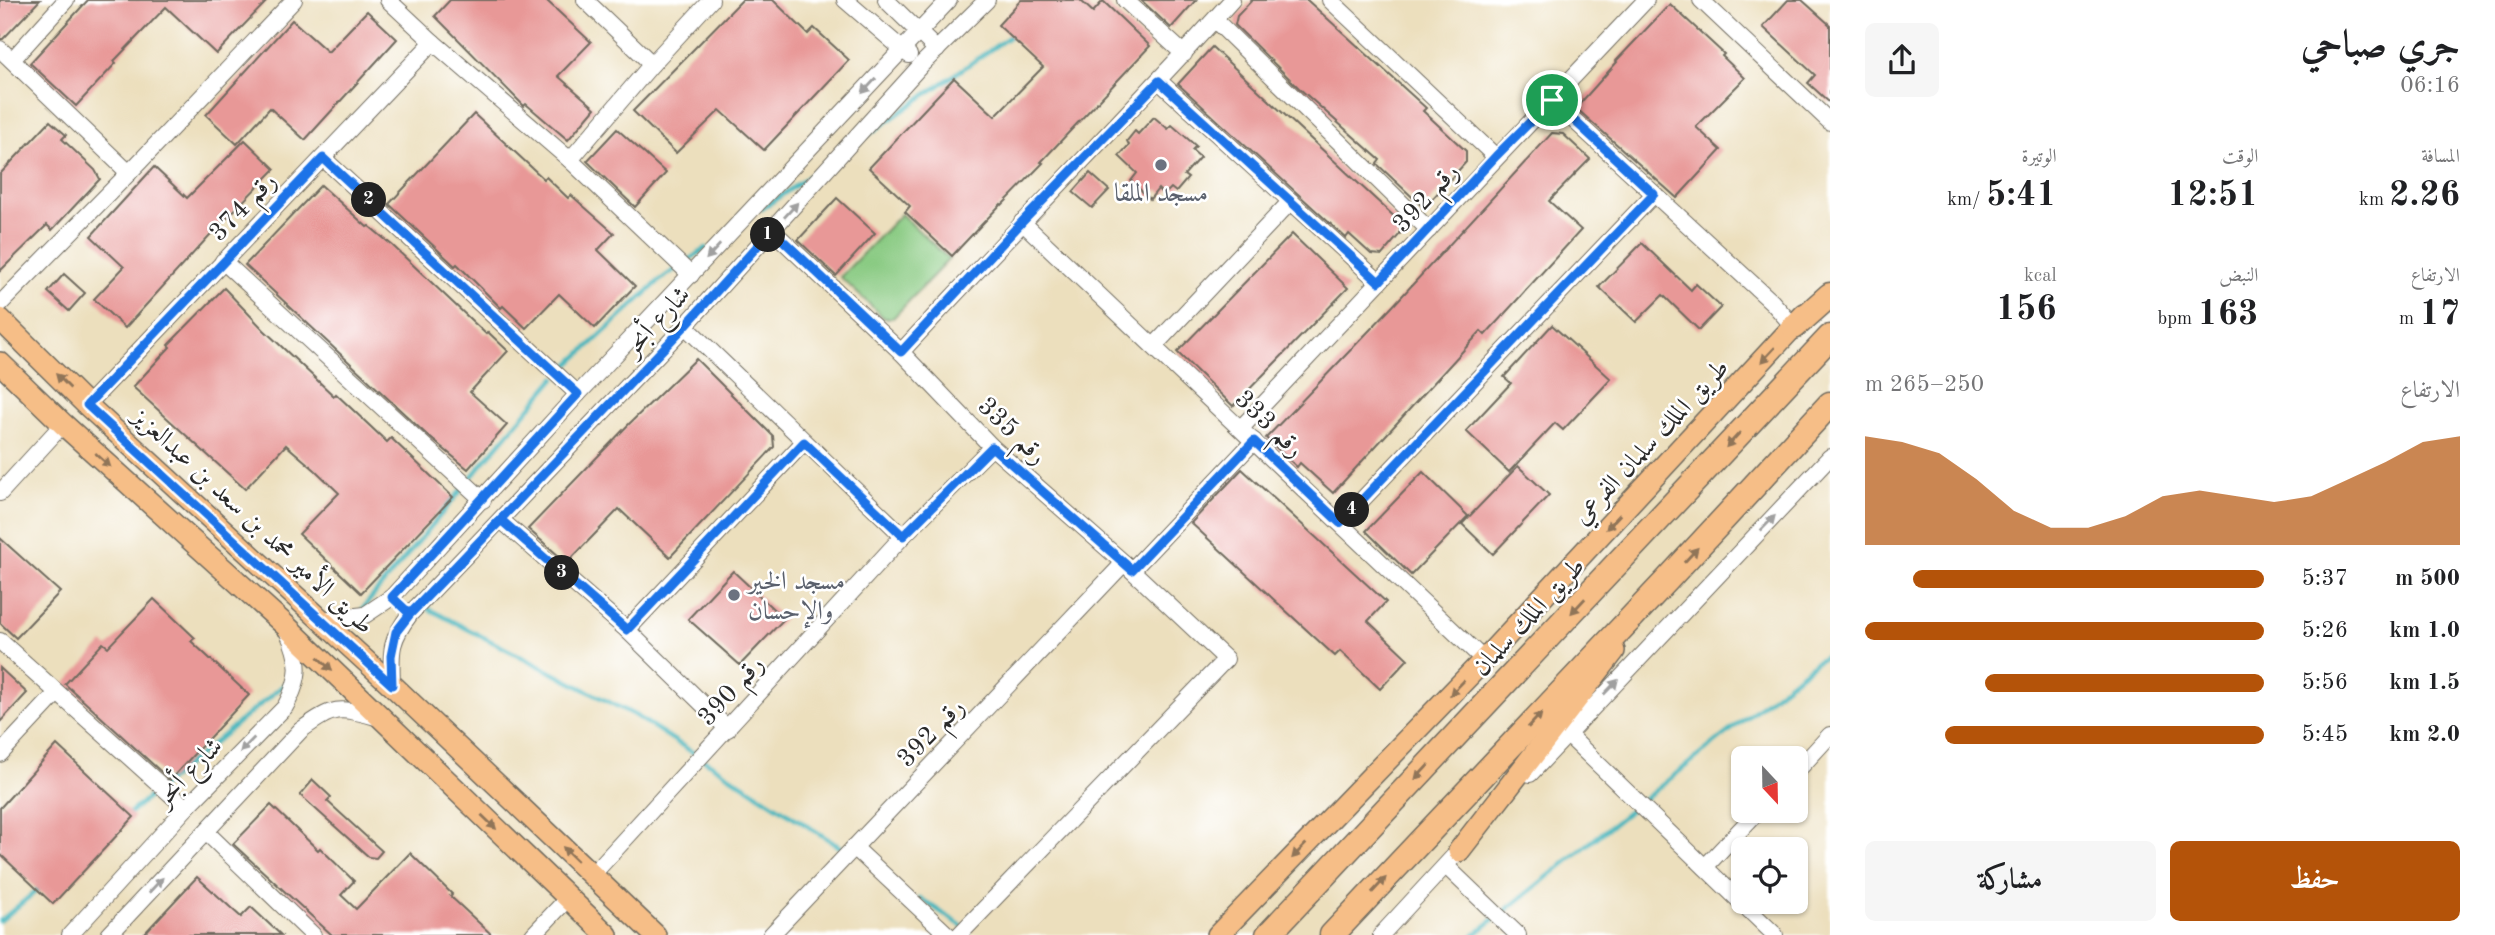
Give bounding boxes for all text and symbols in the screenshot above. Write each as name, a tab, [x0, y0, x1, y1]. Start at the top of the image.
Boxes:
button: share	[1865, 23, 1939, 97]
text: جري صباحي	[2301, 27, 2460, 65]
pin	[1522, 70, 1582, 130]
text: 06:16	[2400, 74, 2460, 97]
one-way arrow	[862, 77, 878, 94]
icon: arrive	[1533, 81, 1571, 119]
text: الوتيرة	[2022, 148, 2057, 167]
text: الوقت	[2222, 148, 2258, 167]
text: المسافة	[2421, 148, 2460, 167]
marker: مسجد الملقا	[1153, 157, 1169, 173]
street label: رقم 392	[1388, 159, 1472, 245]
street label: رقم 374	[205, 168, 289, 254]
text: 5:41	[1986, 178, 2057, 213]
text: 12:51	[2167, 178, 2258, 213]
text: 2.26	[2389, 178, 2460, 213]
place label: مسجد الملقا	[1114, 181, 1208, 207]
pin: 2	[352, 182, 386, 218]
text: 2	[363, 190, 374, 209]
text: /km	[1947, 191, 1986, 210]
text: km	[2359, 191, 2389, 210]
one-way arrow	[782, 202, 798, 219]
pin: 1	[750, 218, 786, 252]
text: 1	[762, 225, 773, 244]
one-way arrow	[705, 243, 722, 260]
text: kcal	[2024, 267, 2057, 286]
text: النبض	[2219, 267, 2258, 286]
text: الارتفاع	[2411, 267, 2460, 286]
street label: شارع أبحر	[613, 278, 701, 368]
text: 156	[1996, 292, 2057, 327]
text: 163	[2197, 297, 2258, 332]
text: 17	[2419, 297, 2460, 332]
text: bpm	[2157, 310, 2197, 329]
text: m	[2399, 310, 2419, 329]
one-way arrow	[1760, 346, 1776, 363]
street label: طريق الملك سلمان الفرعي	[1569, 355, 1739, 535]
text: 250–265 m	[1865, 373, 1984, 396]
one-way arrow	[55, 374, 72, 390]
text: الارتفاع	[2400, 379, 2460, 402]
street label: رقم 333	[1222, 386, 1308, 470]
street label: رقم 335	[965, 393, 1051, 477]
street label: طريق الأمير محمد بن سعد بن عبدالعزيز	[124, 396, 383, 641]
one-way arrow	[1726, 431, 1742, 448]
one-way arrow	[94, 452, 111, 468]
pin: 4	[1334, 492, 1370, 528]
text: 4	[1346, 500, 1357, 519]
one-way arrow	[1605, 513, 1621, 530]
one-way arrow	[1759, 514, 1776, 531]
one-way arrow	[1683, 547, 1699, 564]
street label: طريق الملك سلمان	[1468, 553, 1592, 683]
pin: 3	[544, 556, 580, 590]
text: 3	[556, 563, 567, 582]
text: 5:37	[2302, 567, 2348, 590]
text: 500 m	[2395, 567, 2460, 590]
place label: مسجد الخير والإحسان	[745, 569, 845, 629]
marker: مسجد الخير والإحسان	[726, 587, 742, 603]
one-way arrow	[1570, 597, 1586, 614]
text: 5:26	[2302, 619, 2348, 642]
text: 1.0 km	[2389, 619, 2460, 642]
street label: رقم 390	[694, 651, 777, 738]
one-way arrow	[317, 656, 333, 672]
text: 5:56	[2302, 671, 2348, 694]
text: 1.5 km	[2389, 671, 2460, 694]
one-way arrow	[1450, 679, 1466, 696]
one-way arrow	[1603, 679, 1619, 696]
street label: رقم 392	[893, 694, 977, 780]
one-way arrow	[1527, 712, 1543, 729]
text: 5:45	[2302, 723, 2348, 746]
text: 2.0 km	[2389, 723, 2460, 746]
street label: شارع أبحر	[144, 729, 233, 819]
one-way arrow	[238, 737, 255, 754]
north arrow	[1731, 746, 1808, 822]
map controls	[1731, 746, 1808, 914]
one-way arrow	[1414, 763, 1430, 780]
one-way arrow	[480, 813, 497, 829]
button: locate	[1731, 837, 1808, 914]
button: مشاركة	[1865, 841, 2156, 921]
button: حفظ	[2170, 841, 2460, 921]
one-way arrow	[1291, 842, 1307, 859]
one-way arrow	[561, 846, 579, 862]
one-way arrow	[147, 877, 164, 894]
one-way arrow	[1371, 877, 1387, 894]

